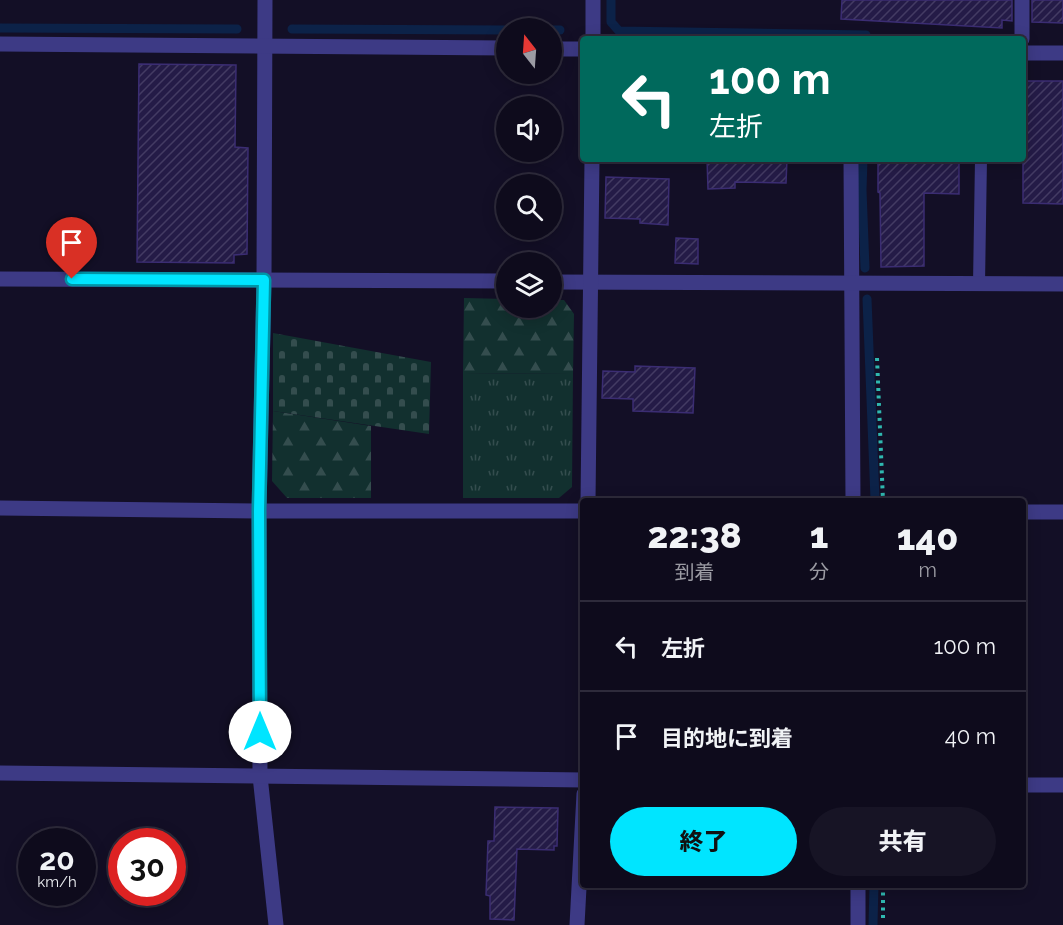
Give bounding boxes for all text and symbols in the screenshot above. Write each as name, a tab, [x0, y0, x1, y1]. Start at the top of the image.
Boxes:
north arrow	[496, 18, 562, 84]
map controls	[496, 18, 562, 318]
text: 100 m	[709, 55, 831, 104]
icon: left	[610, 60, 688, 138]
button: sound	[496, 96, 562, 162]
text: 左折	[709, 111, 763, 142]
button: search	[496, 174, 562, 240]
pin	[46, 217, 97, 279]
icon: arrive	[55, 226, 88, 259]
button: layers	[496, 252, 562, 318]
text: 22:38	[648, 514, 742, 556]
text: 1	[810, 514, 829, 556]
text: 140	[897, 516, 958, 558]
text: m	[918, 558, 937, 582]
text: 到着	[675, 560, 715, 584]
text: 分	[809, 560, 829, 584]
icon: left	[610, 630, 643, 663]
text: 100 m	[934, 633, 996, 659]
text: 左折	[661, 635, 705, 661]
position arrow	[228, 700, 292, 764]
icon: arrive	[610, 720, 643, 753]
text: 40 m	[945, 723, 996, 749]
text: 目的地に到着	[661, 725, 793, 751]
button: 終了	[610, 807, 797, 876]
button: 共有	[809, 807, 996, 876]
speed limit sign: 30	[108, 828, 186, 906]
text: 20	[39, 842, 75, 877]
text: km/h	[37, 873, 77, 891]

